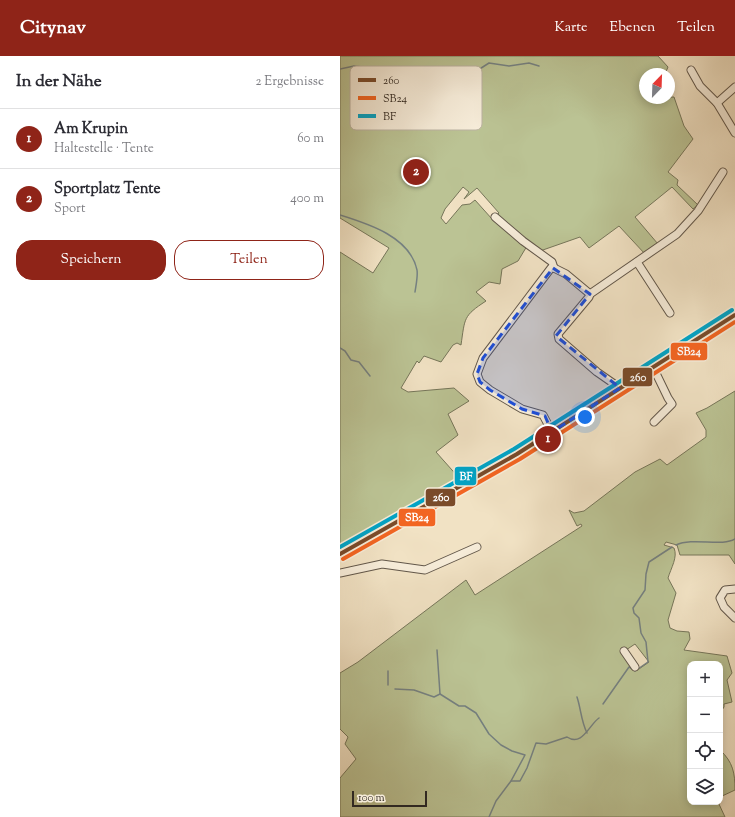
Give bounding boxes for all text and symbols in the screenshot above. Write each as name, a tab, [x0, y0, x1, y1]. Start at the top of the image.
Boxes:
text: Citynav	[20, 15, 86, 42]
text: Karte	[555, 18, 588, 38]
text: Ebenen	[610, 18, 655, 38]
text: Teilen	[677, 18, 715, 38]
legend	[350, 66, 482, 130]
north arrow	[639, 68, 675, 104]
text: In der Nähe	[16, 70, 102, 94]
text: 2 Ergebnisse	[255, 73, 324, 91]
text: 260	[383, 73, 400, 89]
text: SB24	[383, 91, 408, 107]
text: BF	[383, 109, 396, 125]
text: Am Krupin	[54, 119, 128, 140]
text: 1	[27, 130, 31, 148]
text: 60 m	[297, 130, 324, 148]
text: Haltestelle · Tente	[54, 140, 154, 158]
pin: 2	[403, 157, 429, 187]
text: Sportplatz Tente	[54, 179, 160, 200]
text: 2	[26, 190, 32, 208]
text: 400 m	[290, 190, 324, 208]
text: Sport	[54, 200, 85, 218]
button: Speichern	[16, 240, 166, 280]
button: Teilen	[174, 240, 324, 280]
line badge: SB24	[670, 342, 708, 361]
text: SB24	[677, 344, 701, 360]
line badge: 260	[622, 367, 653, 387]
text: 260	[630, 370, 646, 386]
your location	[575, 407, 595, 427]
pin: 1	[535, 424, 561, 454]
line badge: BF	[454, 466, 477, 486]
text: BF	[458, 469, 473, 485]
line badge: 260	[425, 488, 456, 507]
text: 260	[433, 490, 449, 506]
line badge: SB24	[398, 508, 436, 527]
text: SB24	[405, 510, 429, 526]
map controls	[687, 661, 723, 805]
button: +	[687, 661, 723, 697]
button: −	[687, 697, 723, 733]
button: locate	[687, 733, 723, 769]
button: layers	[687, 769, 723, 805]
scale bar	[352, 789, 427, 808]
text: 100 m	[358, 790, 385, 806]

